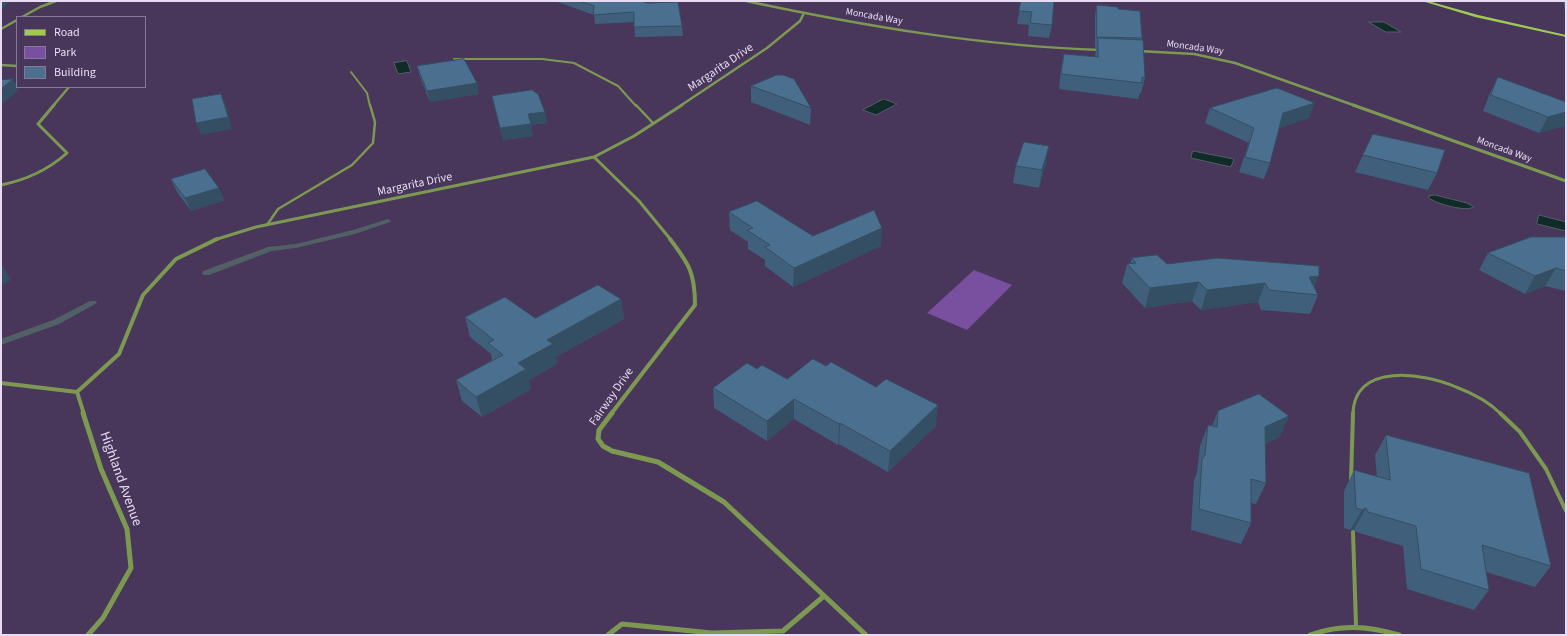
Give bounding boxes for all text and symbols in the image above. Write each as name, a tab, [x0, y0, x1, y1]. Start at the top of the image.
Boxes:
street label: Moncada Way	[845, 6, 903, 28]
legend	[16, 16, 146, 88]
text: Road	[54, 24, 80, 41]
street label: Moncada Way	[1166, 38, 1224, 58]
street label: Margarita Drive	[685, 41, 757, 95]
text: Park	[54, 44, 76, 61]
text: Building	[54, 64, 96, 81]
street label: Moncada Way	[1475, 135, 1533, 165]
street label: Margarita Drive	[376, 170, 454, 200]
street label: Fairway Drive	[587, 365, 637, 429]
street label: Highland Avenue	[95, 429, 145, 529]

